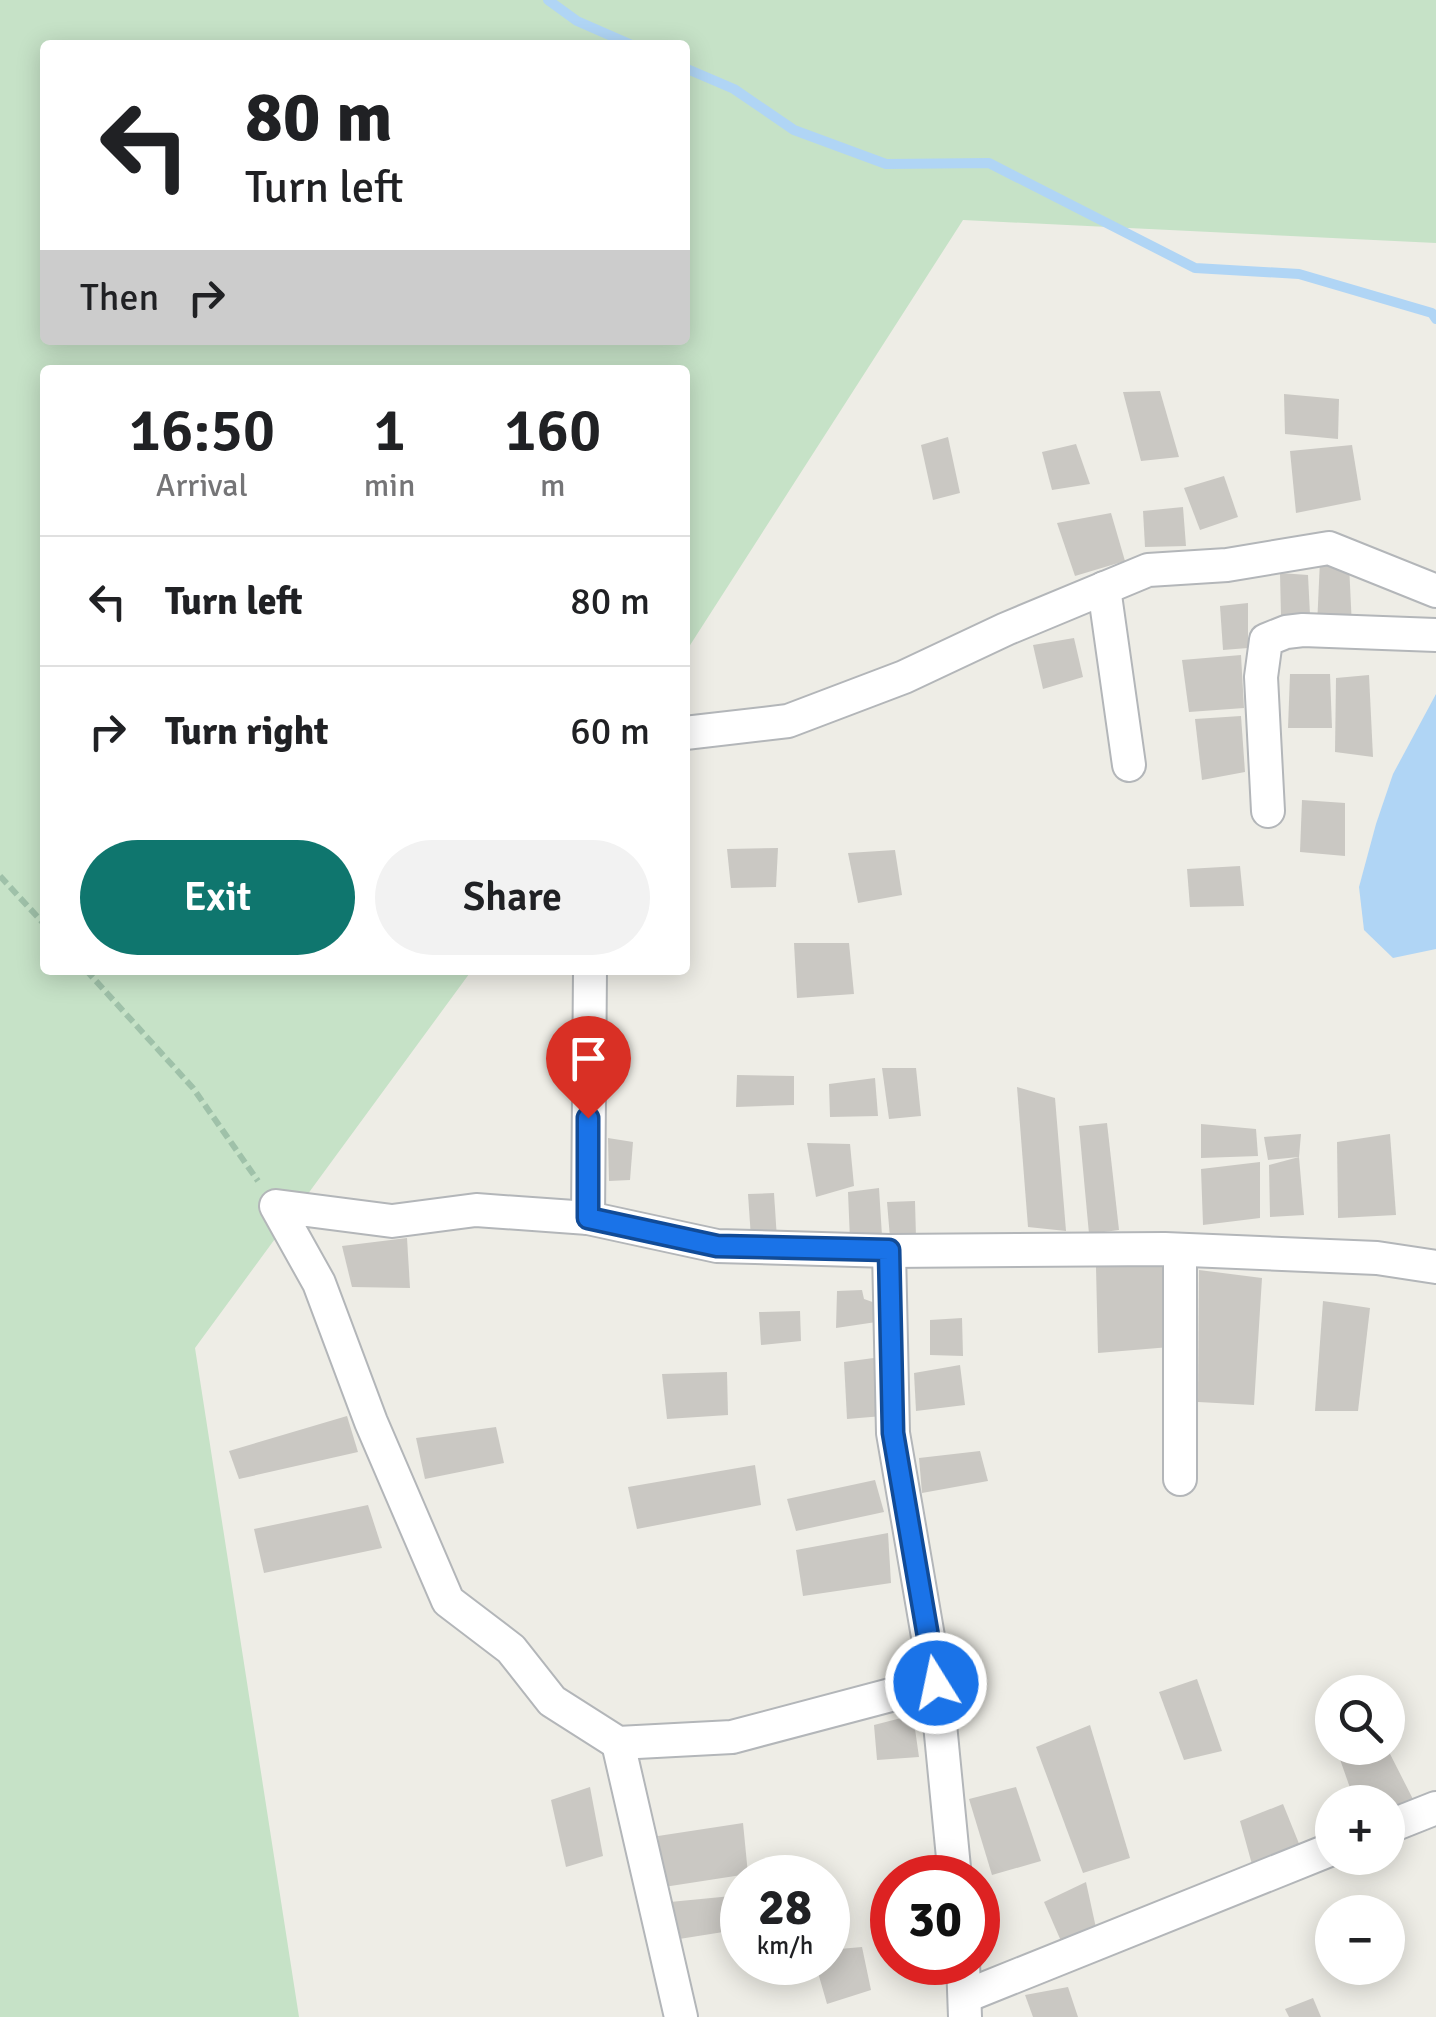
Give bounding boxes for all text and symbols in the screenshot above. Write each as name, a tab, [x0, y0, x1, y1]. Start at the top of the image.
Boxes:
text: 80 m	[245, 74, 393, 160]
icon: left	[80, 80, 210, 210]
text: Turn left	[245, 160, 404, 215]
icon: right	[179, 270, 234, 325]
text: Then	[80, 274, 159, 321]
text: 16:50	[129, 394, 275, 468]
text: 1	[373, 394, 406, 468]
text: 160	[504, 394, 601, 468]
text: Arrival	[156, 466, 248, 505]
text: min	[364, 466, 415, 505]
text: m	[540, 466, 566, 505]
icon: left	[80, 574, 135, 629]
text: Turn left	[165, 578, 303, 625]
text: 80 m	[570, 578, 650, 625]
icon: right	[80, 704, 135, 759]
text: Turn right	[165, 708, 329, 755]
text: 60 m	[570, 708, 650, 755]
button: Exit	[80, 840, 355, 955]
button: Share	[375, 840, 650, 955]
pin	[546, 1016, 631, 1119]
icon: arrive	[561, 1031, 616, 1086]
position arrow	[884, 1631, 988, 1735]
map controls	[1315, 1675, 1405, 1985]
button: search	[1315, 1675, 1405, 1765]
button: +	[1315, 1785, 1405, 1875]
speed limit sign: 30	[870, 1855, 1000, 1985]
text: 28	[758, 1877, 812, 1939]
button: −	[1315, 1895, 1405, 1985]
text: km/h	[757, 1930, 813, 1961]

